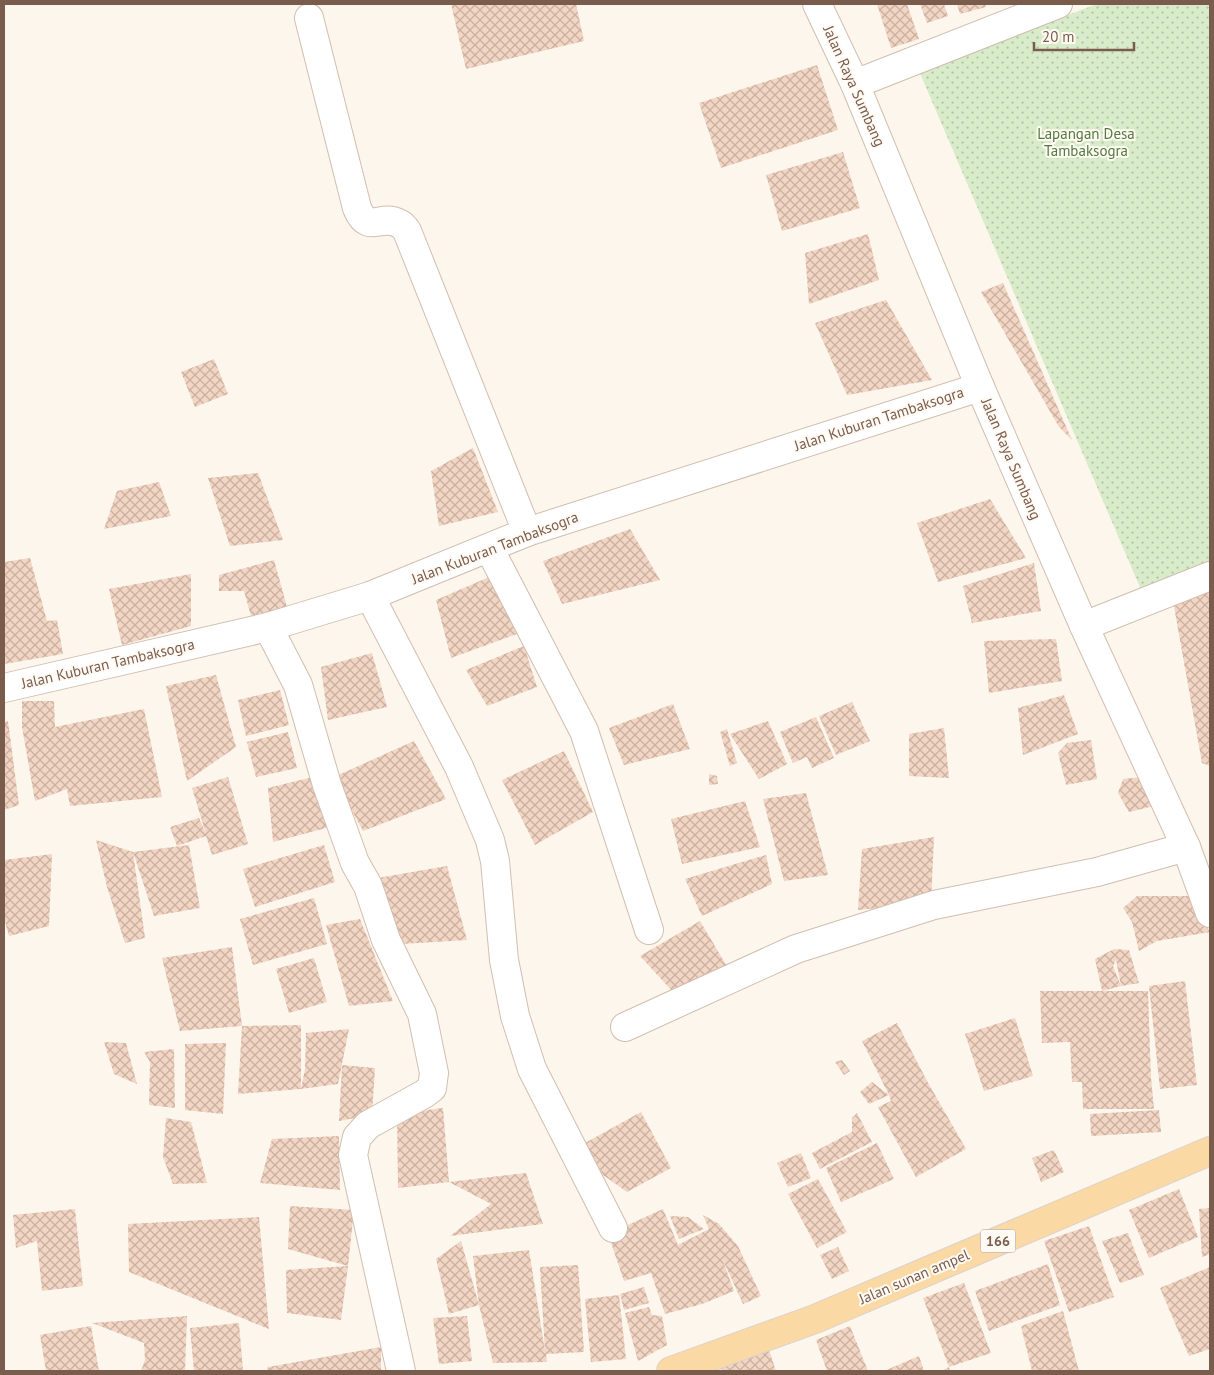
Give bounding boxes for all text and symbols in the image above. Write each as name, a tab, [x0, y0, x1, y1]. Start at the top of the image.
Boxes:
scale bar	[1034, 20, 1134, 52]
street label: Jalan Raya Sumbang	[819, 21, 890, 149]
text: 20 m	[1042, 27, 1075, 46]
park label: Lapangan Desa Tambaksogra	[1037, 124, 1135, 160]
street label: Jalan Kuburan Tambaksogra	[791, 382, 966, 455]
street label: Jalan Raya Sumbang	[977, 394, 1046, 523]
street label: Jalan Kuburan Tambaksogra	[408, 507, 581, 589]
street label: Jalan Kuburan Tambaksogra	[18, 634, 196, 693]
road number: 166	[980, 1230, 1016, 1252]
street label: Jalan sunan ampel	[855, 1245, 972, 1309]

